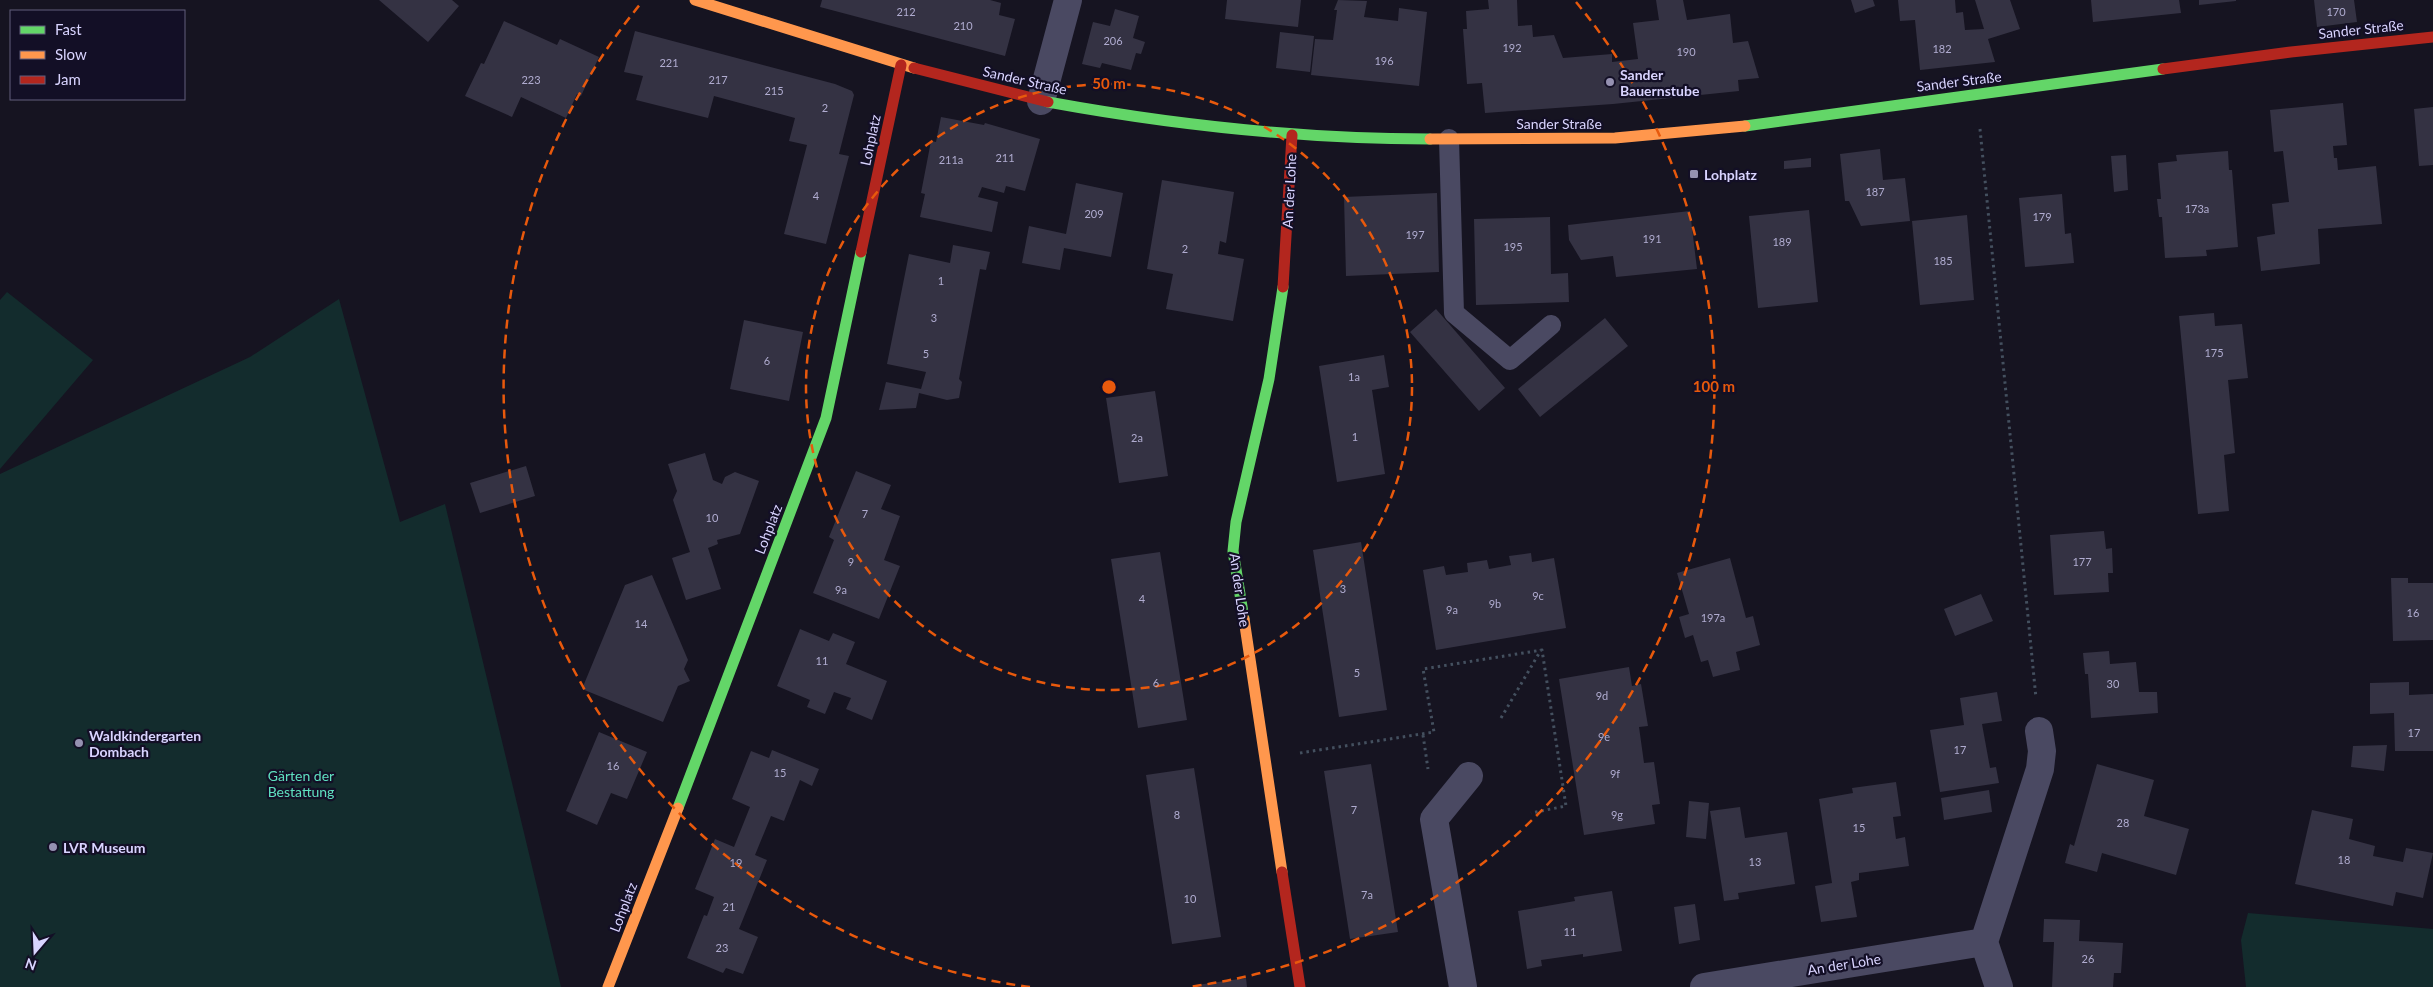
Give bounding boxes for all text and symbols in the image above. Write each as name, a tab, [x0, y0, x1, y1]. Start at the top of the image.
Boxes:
house number: 212	[896, 5, 916, 18]
house number: 170	[2326, 5, 2346, 18]
legend	[10, 10, 185, 100]
street label: Sander Straße	[2318, 16, 2404, 42]
house number: 210	[953, 19, 973, 32]
text: Fast	[55, 20, 82, 38]
house number: 206	[1103, 34, 1123, 47]
house number: 192	[1502, 41, 1522, 54]
house number: 182	[1932, 42, 1952, 55]
text: Slow	[55, 45, 87, 63]
house number: 190	[1676, 45, 1696, 58]
house number: 196	[1374, 54, 1394, 67]
house number: 221	[659, 56, 679, 69]
street label: Sander Straße	[981, 62, 1069, 98]
place label: Sander Bauernstube	[1620, 66, 1700, 99]
street label: Sander Straße	[1915, 67, 2003, 95]
text: Jam	[55, 70, 81, 88]
house number: 223	[521, 73, 541, 86]
house number: 217	[708, 73, 728, 86]
text: 50 m	[1092, 74, 1126, 92]
marker: Sander Bauernstube	[1604, 76, 1616, 88]
house number: 215	[764, 84, 784, 97]
house number: 2	[822, 101, 828, 114]
street label: Lohplatz	[856, 113, 884, 167]
street label: Sander Straße	[1516, 115, 1602, 132]
house number: 211	[995, 151, 1015, 164]
house number: 211a	[939, 153, 963, 166]
street label: An der Lohe	[1279, 153, 1299, 229]
place label: Lohplatz	[1704, 166, 1757, 183]
marker: Lohplatz	[1688, 168, 1700, 180]
house number: 187	[1865, 185, 1885, 198]
house number: 4	[813, 189, 820, 202]
house number: 173a	[2185, 202, 2209, 215]
house number: 209	[1084, 207, 1104, 220]
house number: 179	[2032, 210, 2052, 223]
house number: 197	[1405, 228, 1425, 241]
house number: 191	[1642, 232, 1662, 245]
house number: 189	[1772, 235, 1792, 248]
house number: 195	[1503, 240, 1523, 253]
house number: 2	[1182, 242, 1188, 255]
house number: 185	[1933, 254, 1953, 267]
house number: 1	[938, 274, 944, 287]
house number: 3	[931, 311, 937, 324]
house number: 175	[2204, 346, 2224, 359]
house number: 5	[923, 347, 929, 360]
house number: 6	[764, 354, 770, 367]
house number: 1a	[1348, 370, 1360, 383]
text: 100 m	[1693, 377, 1735, 395]
centre of rings	[1100, 378, 1118, 396]
house number: 1	[1352, 430, 1358, 443]
house number: 2a	[1131, 431, 1143, 444]
street label: Lohplatz	[751, 502, 785, 556]
house number: 7	[862, 507, 868, 520]
house number: 10	[706, 511, 719, 524]
street label: An der Lohe	[1226, 552, 1254, 628]
house number: 9	[848, 555, 854, 568]
house number: 177	[2072, 555, 2092, 568]
house number: 3	[1340, 582, 1346, 595]
house number: 9a	[835, 583, 847, 596]
house number: 9c	[1532, 589, 1544, 602]
house number: 4	[1139, 592, 1146, 605]
house number: 9b	[1489, 597, 1501, 610]
house number: 9a	[1446, 603, 1458, 616]
house number: 16	[2407, 606, 2419, 619]
house number: 197a	[1701, 611, 1725, 624]
house number: 14	[635, 617, 648, 630]
house number: 11	[816, 654, 828, 667]
house number: 5	[1354, 666, 1360, 679]
house number: 6	[1153, 676, 1159, 689]
house number: 30	[2107, 677, 2120, 690]
house number: 9d	[1596, 689, 1608, 702]
house number: 17	[2408, 726, 2420, 739]
place label: Waldkindergarten Dombach	[89, 727, 201, 760]
house number: 9e	[1598, 730, 1610, 743]
marker: Waldkindergarten Dombach	[73, 737, 85, 749]
house number: 17	[1954, 743, 1966, 756]
house number: 16	[607, 759, 619, 772]
house number: 15	[774, 766, 786, 779]
park label: Gärten der Bestattung	[268, 767, 334, 800]
house number: 9f	[1610, 767, 1620, 780]
house number: 7	[1351, 803, 1357, 816]
house number: 8	[1174, 808, 1180, 821]
house number: 9g	[1611, 808, 1623, 821]
house number: 28	[2117, 816, 2129, 829]
house number: 15	[1853, 821, 1865, 834]
place label: LVR Museum	[63, 839, 145, 856]
marker: LVR Museum	[47, 841, 59, 853]
house number: 18	[2338, 853, 2350, 866]
house number: 13	[1749, 855, 1761, 868]
house number: 19	[730, 856, 742, 869]
street label: Lohplatz	[606, 880, 640, 934]
house number: 7a	[1361, 888, 1373, 901]
house number: 10	[1184, 892, 1197, 905]
house number: 21	[723, 900, 735, 913]
house number: 11	[1564, 925, 1576, 938]
north arrow	[10, 927, 60, 977]
house number: 23	[716, 941, 728, 954]
street label: An der Lohe	[1806, 950, 1882, 978]
house number: 26	[2082, 952, 2094, 965]
text: N	[23, 955, 38, 975]

